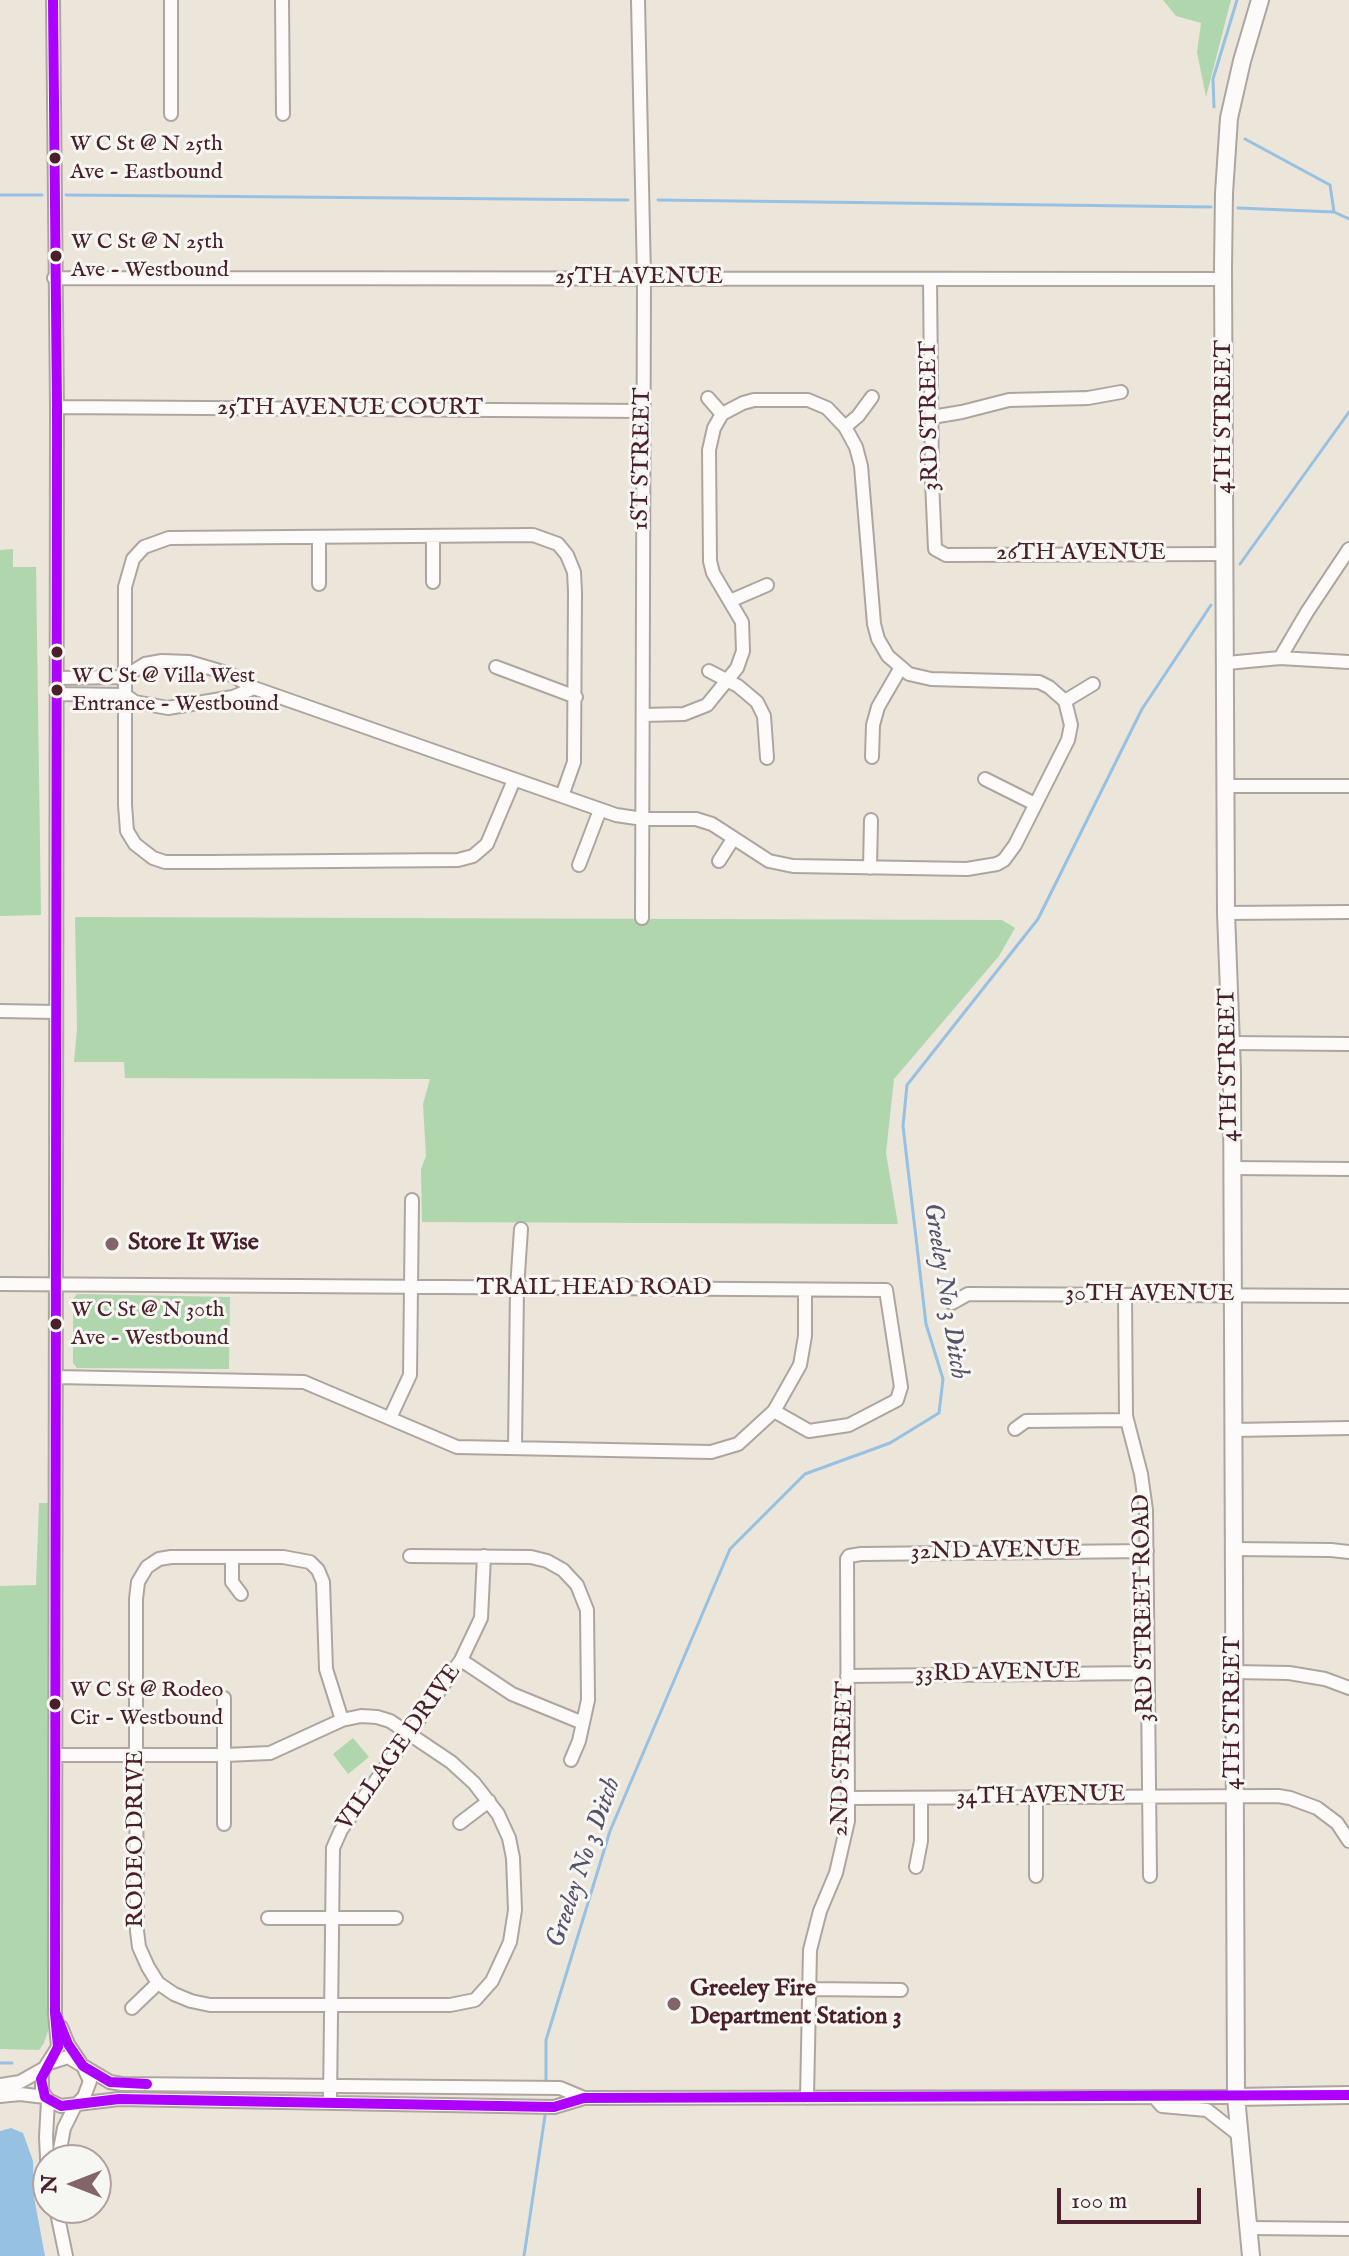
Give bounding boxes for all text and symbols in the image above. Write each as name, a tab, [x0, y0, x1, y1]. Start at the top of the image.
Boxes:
place label: W C St @ N 25th Ave - Eastbound	[70, 132, 223, 184]
marker: W C St @ N 25th Ave - Eastbound	[47, 150, 63, 166]
place label: W C St @ N 25th Ave - Westbound	[71, 230, 229, 282]
marker: W C St @ N 25th Ave - Westbound	[48, 248, 64, 264]
street label: 25TH AVENUE	[555, 264, 723, 292]
street label: 4TH STREET	[1211, 340, 1239, 494]
street label: 3RD STREET	[915, 341, 947, 491]
street label: 1ST STREET	[627, 387, 659, 531]
street label: 25TH AVENUE COURT	[217, 395, 483, 423]
street label: 26TH AVENUE	[996, 540, 1166, 568]
unlabelled marker	[49, 644, 65, 660]
place label: W C St @ Villa West Entrance - Westbound	[72, 664, 279, 716]
marker: W C St @ Villa West Entrance - Westbound	[49, 682, 65, 698]
street label: 4TH STREET	[1214, 988, 1246, 1142]
water label: Greeley No 3 Ditch	[915, 1201, 973, 1381]
place label: Store It Wise	[128, 1230, 259, 1258]
marker: Store It Wise	[103, 1235, 121, 1253]
street label: TRAIL HEAD ROAD	[476, 1275, 712, 1303]
street label: 30TH AVENUE	[1065, 1281, 1235, 1309]
place label: W C St @ N 30th Ave - Westbound	[71, 1298, 229, 1350]
marker: W C St @ N 30th Ave - Westbound	[48, 1316, 64, 1332]
street label: 3RD STREET ROAD	[1129, 1494, 1161, 1722]
street label: 32ND AVENUE	[910, 1536, 1082, 1568]
street label: 4TH STREET	[1220, 1636, 1248, 1790]
street label: 33RD AVENUE	[915, 1658, 1081, 1690]
street label: VILLAGE DRIVE	[332, 1659, 468, 1837]
place label: W C St @ Rodeo Cir - Westbound	[70, 1678, 223, 1730]
street label: 2ND STREET	[827, 1681, 861, 1837]
marker: W C St @ Rodeo Cir - Westbound	[47, 1696, 63, 1712]
street label: RODEO DRIVE	[123, 1750, 151, 1928]
water label: Greeley No 3 Ditch	[541, 1774, 629, 1952]
street label: 34TH AVENUE	[956, 1781, 1126, 1813]
place label: Greeley Fire Department Station 3	[690, 1976, 902, 2032]
marker: Greeley Fire Department Station 3	[665, 1995, 683, 2013]
north arrow	[32, 2144, 112, 2224]
scale bar	[1061, 2172, 1205, 2222]
text: N	[36, 2174, 64, 2194]
text: 100 m	[1071, 2186, 1127, 2217]

